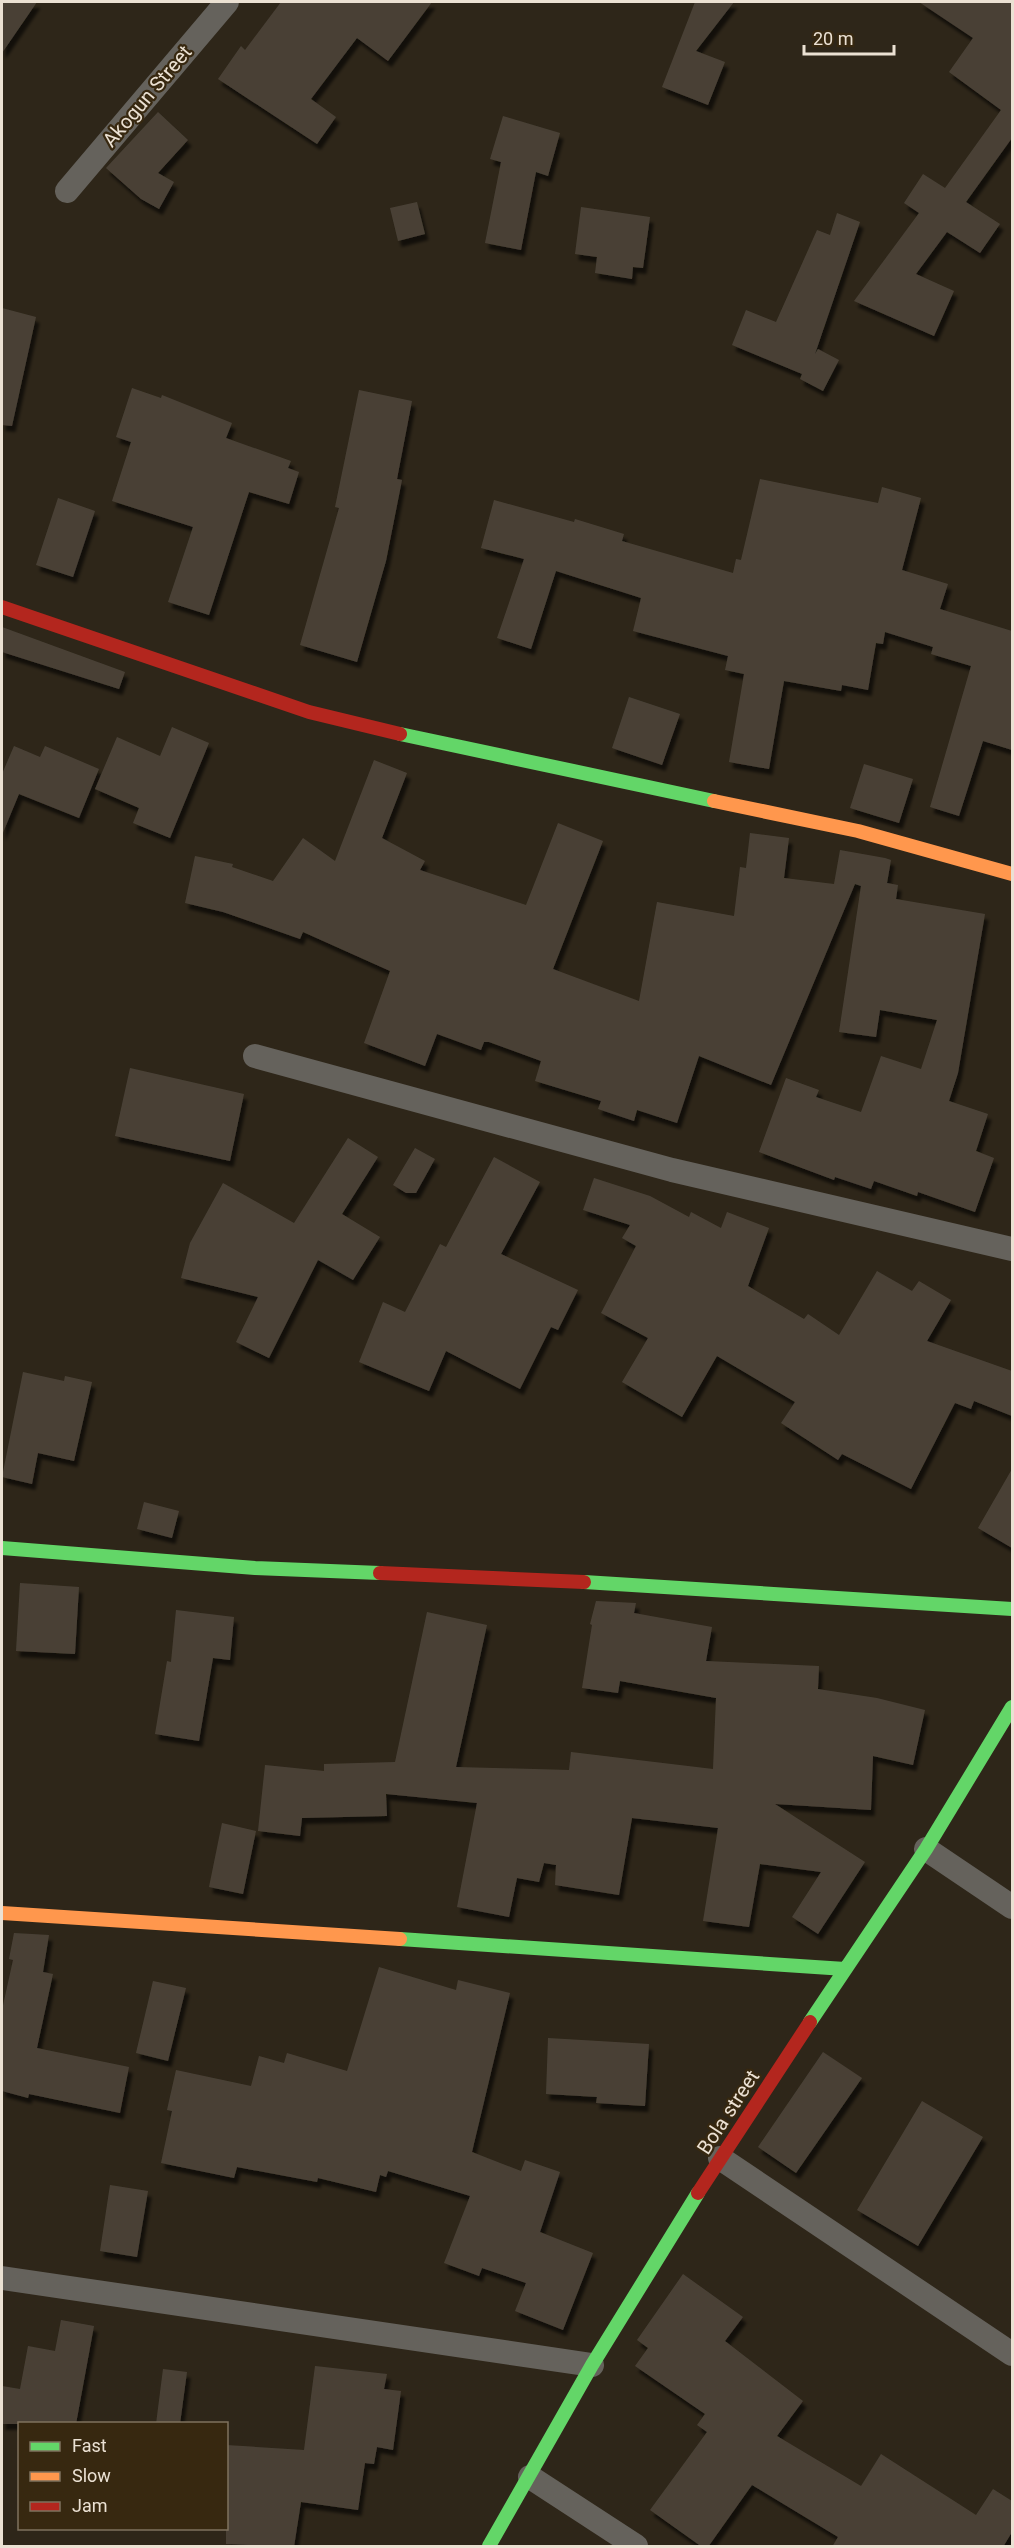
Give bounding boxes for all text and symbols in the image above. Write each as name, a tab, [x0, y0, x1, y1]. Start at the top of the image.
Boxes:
scale bar	[804, 18, 894, 56]
text: 20 m	[813, 28, 853, 49]
street label: Akogun Street	[97, 40, 197, 152]
street label: Bola street	[692, 2065, 764, 2159]
legend	[18, 2422, 228, 2530]
text: Fast	[72, 2435, 107, 2456]
text: Slow	[72, 2465, 111, 2486]
text: Jam	[72, 2495, 108, 2516]

